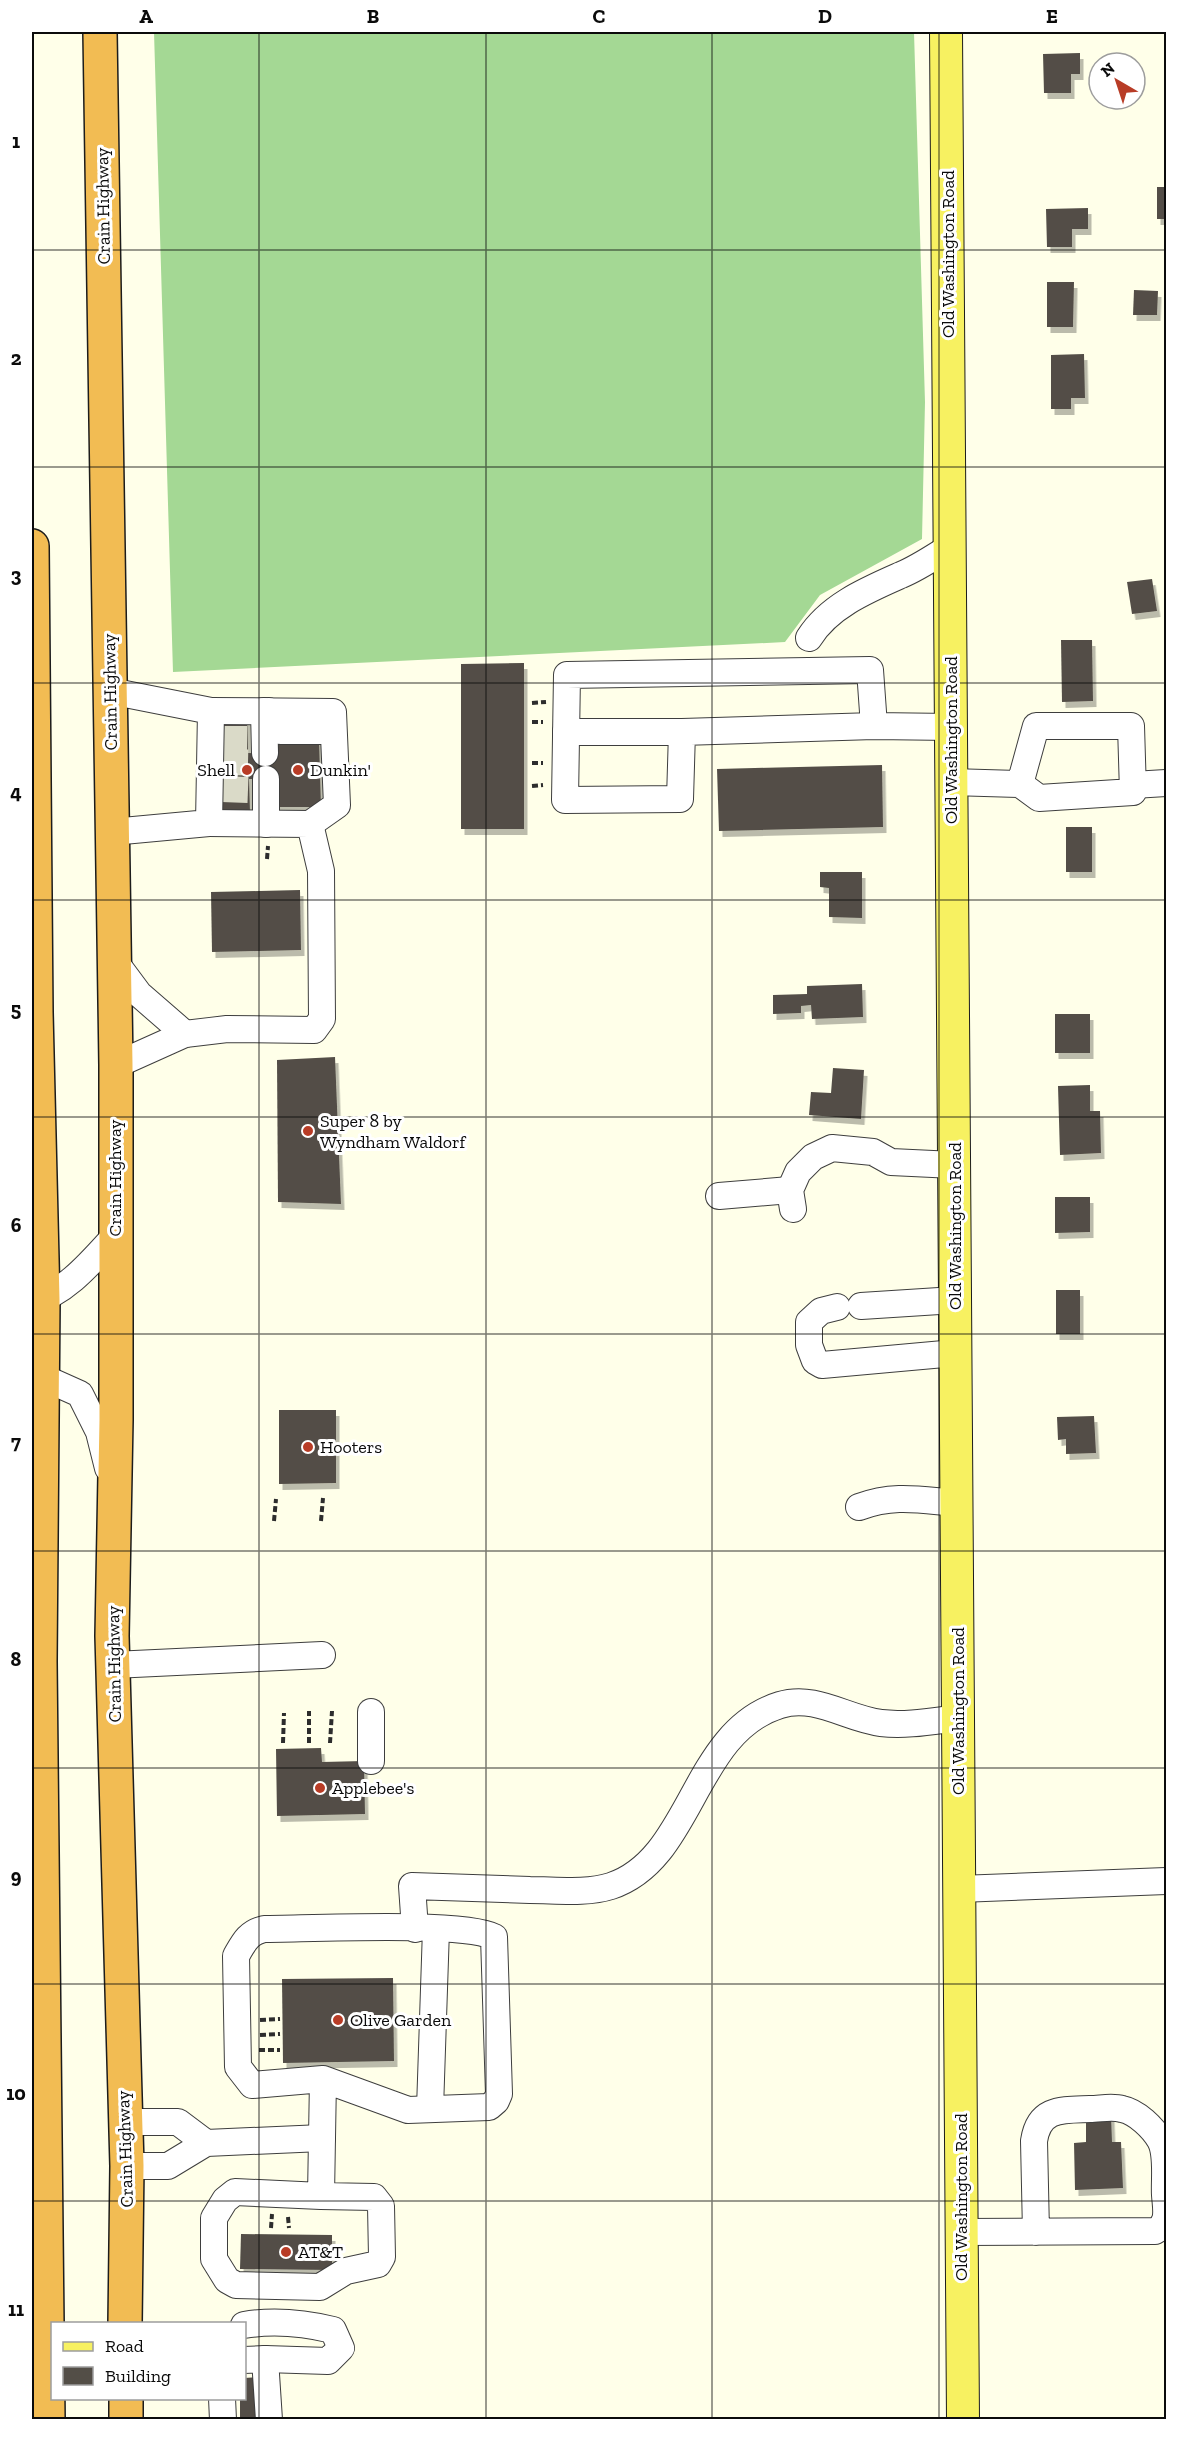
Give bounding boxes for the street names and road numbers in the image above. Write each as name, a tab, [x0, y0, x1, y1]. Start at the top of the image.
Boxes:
street label: Crain Highway	[91, 147, 115, 265]
street label: Old Washington Road	[937, 170, 959, 338]
street label: Crain Highway	[98, 633, 122, 751]
street label: Old Washington Road	[940, 656, 962, 824]
street label: Crain Highway	[104, 1119, 126, 1236]
street label: Old Washington Road	[944, 1142, 966, 1310]
street label: Crain Highway	[102, 1605, 126, 1723]
street label: Old Washington Road	[947, 1627, 969, 1795]
street label: Crain Highway	[112, 2089, 138, 2208]
street label: Old Washington Road	[950, 2113, 972, 2281]

